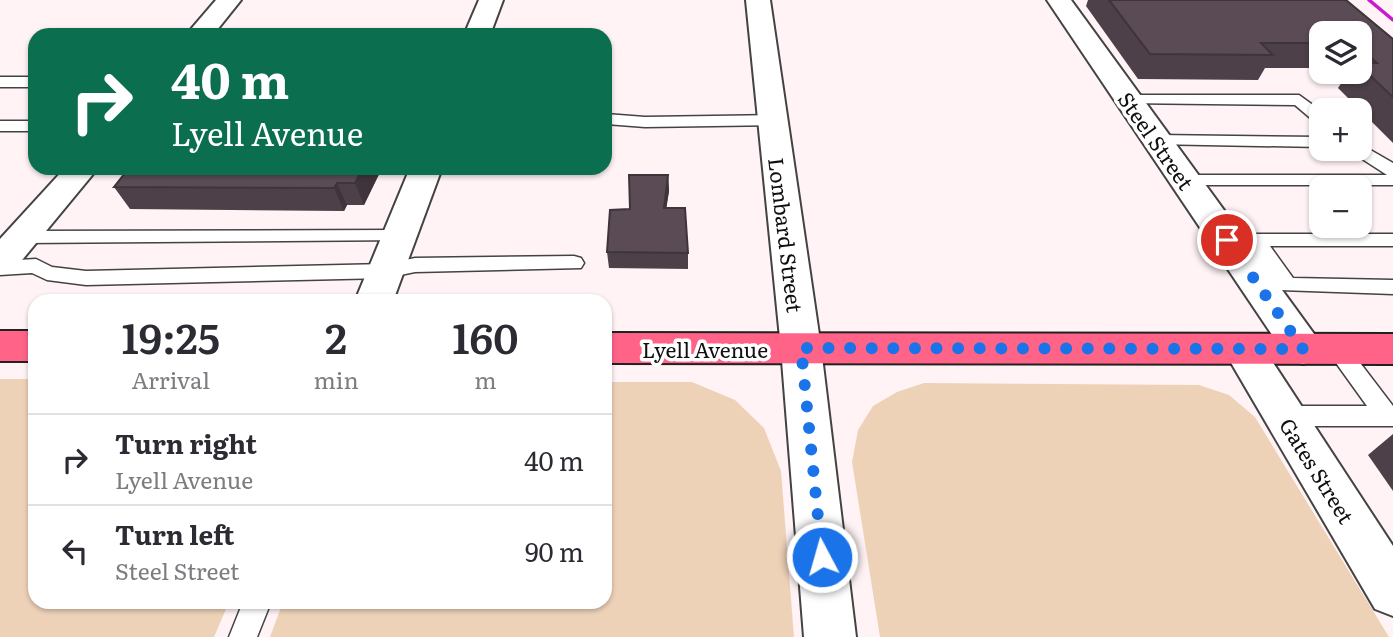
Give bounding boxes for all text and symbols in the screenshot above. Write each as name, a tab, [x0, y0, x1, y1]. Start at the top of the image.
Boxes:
map controls	[1309, 21, 1372, 238]
button: layers	[1309, 21, 1372, 84]
text: 40 m	[171, 41, 289, 114]
icon: right	[56, 56, 147, 147]
street label: Steel Street	[1112, 85, 1203, 196]
button: +	[1309, 98, 1372, 161]
text: Lyell Avenue	[171, 108, 363, 156]
street label: Lombard Street	[762, 156, 812, 315]
button: −	[1309, 175, 1372, 238]
pin	[1197, 210, 1257, 270]
icon: arrive	[1208, 221, 1246, 259]
text: 19:25	[122, 305, 220, 367]
text: 2	[325, 305, 347, 367]
text: 160	[452, 305, 518, 367]
street label: Lyell Avenue	[642, 333, 768, 364]
text: Arrival	[131, 362, 210, 396]
text: min	[313, 362, 359, 396]
text: m	[474, 362, 496, 396]
street label: Gates Street	[1273, 411, 1363, 529]
text: Turn right	[115, 423, 257, 462]
text: 40 m	[524, 440, 584, 479]
icon: right	[56, 441, 94, 479]
text: Lyell Avenue	[115, 462, 253, 496]
text: Turn left	[115, 514, 234, 553]
position arrow	[785, 520, 859, 594]
text: 90 m	[525, 531, 584, 570]
icon: left	[56, 532, 94, 570]
text: Steel Street	[115, 553, 239, 587]

